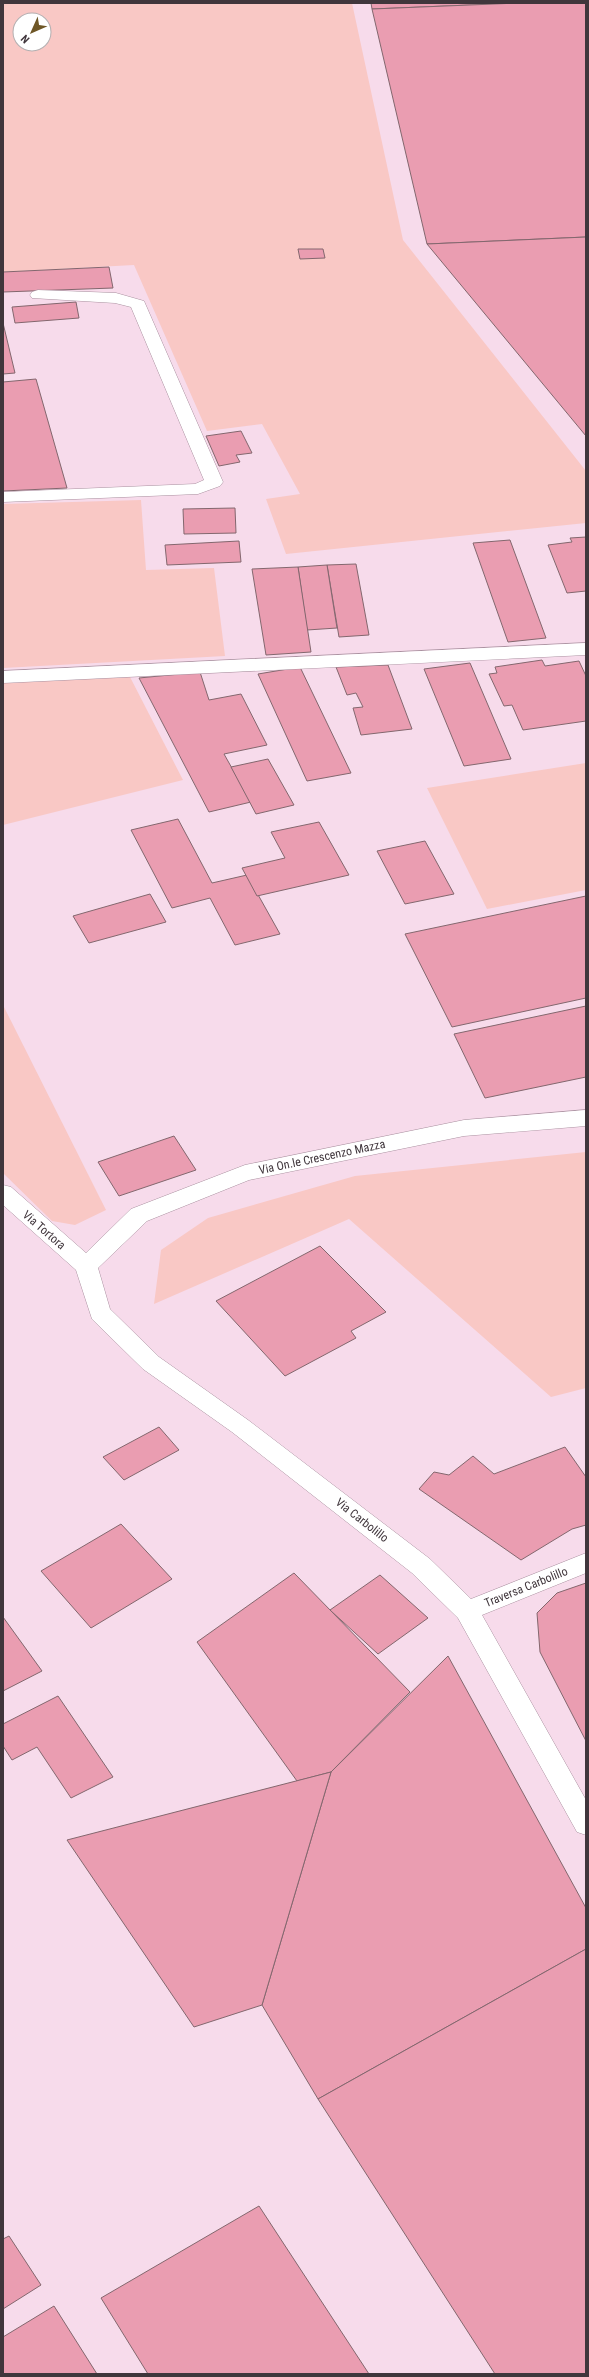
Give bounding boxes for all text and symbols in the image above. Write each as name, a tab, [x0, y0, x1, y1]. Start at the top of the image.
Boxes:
north arrow	[12, 12, 52, 52]
text: N	[18, 32, 32, 46]
street label: Via On.le Crescenzo Mazza	[258, 1137, 387, 1177]
street label: Via Tortora	[20, 1208, 68, 1253]
street label: Via Carbolillo	[333, 1495, 391, 1545]
street label: Traversa Carbolillo	[482, 1564, 570, 1610]

